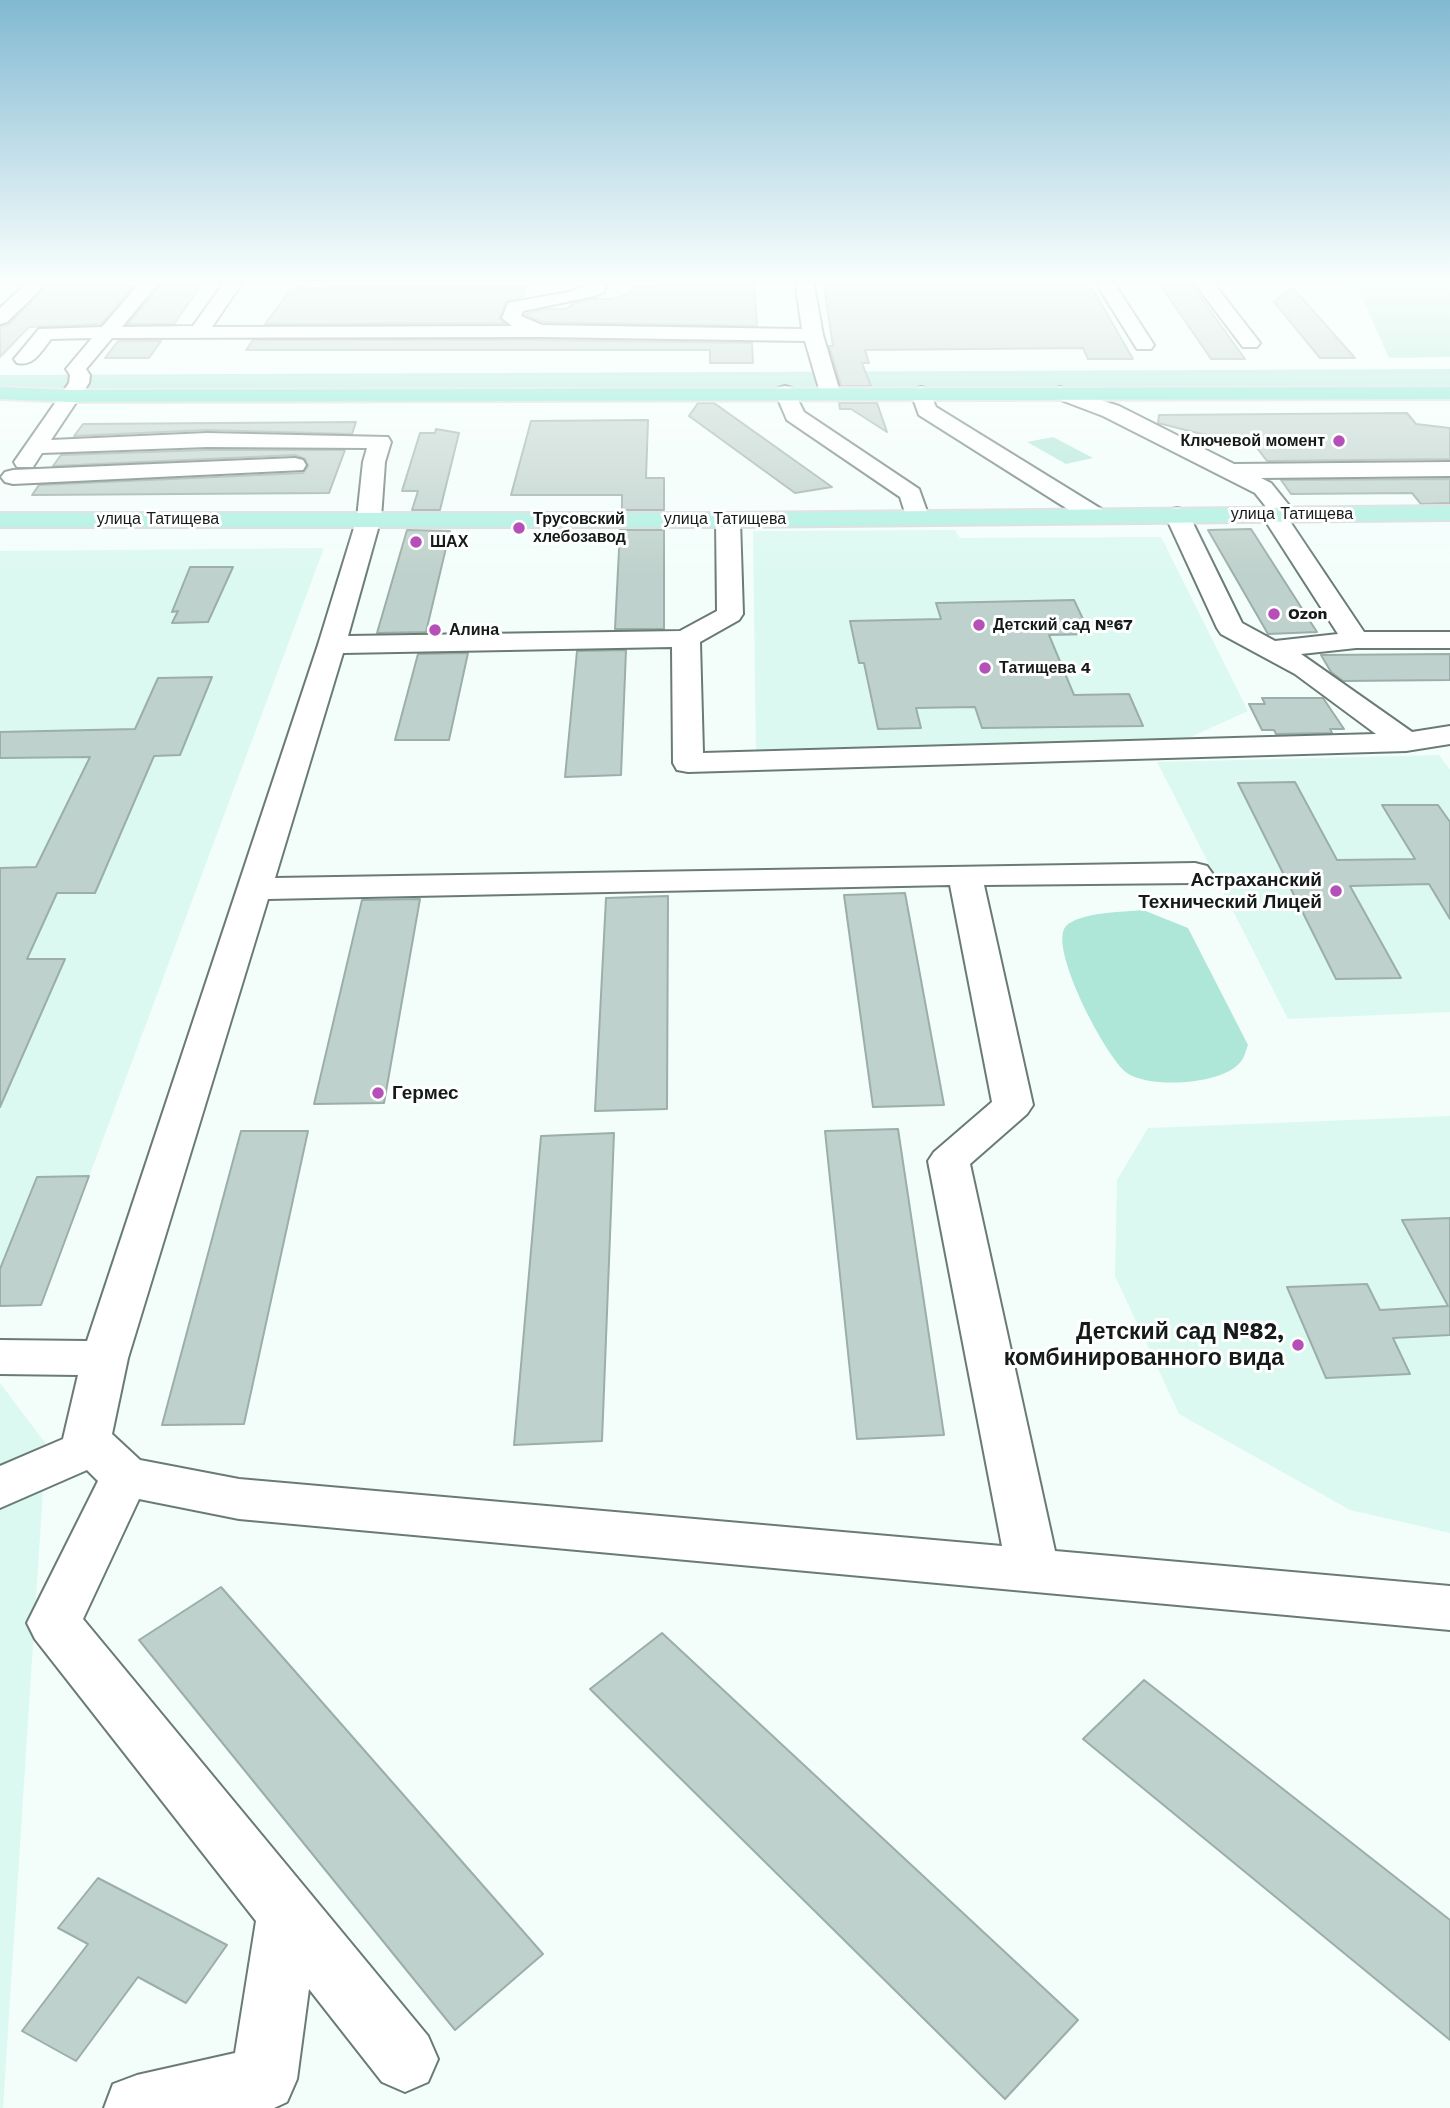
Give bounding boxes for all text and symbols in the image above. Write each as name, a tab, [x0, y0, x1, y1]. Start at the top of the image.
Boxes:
place label: Ключевой момент	[1181, 431, 1325, 451]
marker: Ключевой момент	[1331, 433, 1347, 449]
street label: улица Татищева	[1231, 504, 1353, 524]
street label: улица Татищева	[97, 509, 219, 529]
place label: Трусовский хлебозавод	[533, 509, 626, 547]
street label: улица Татищева	[664, 509, 786, 529]
marker: Трусовский хлебозавод	[511, 520, 527, 536]
place label: ШАХ	[430, 532, 468, 552]
marker: ШАХ	[408, 534, 424, 550]
place label: Ozon	[1288, 604, 1327, 624]
marker: Ozon	[1266, 606, 1282, 622]
place label: Детский сад №67	[993, 615, 1133, 635]
marker: Детский сад №67	[971, 617, 987, 633]
place label: Алина	[449, 620, 499, 640]
marker: Алина	[427, 622, 443, 638]
place label: Татищева 4	[999, 658, 1091, 678]
marker: Татищева 4	[977, 660, 993, 676]
place label: Астраханский Технический Лицей	[1138, 869, 1322, 913]
marker: Астраханский Технический Лицей	[1328, 883, 1344, 899]
place label: Гермес	[392, 1082, 459, 1104]
marker: Гермес	[370, 1085, 386, 1101]
place label: Детский сад №82, комбинированного вида	[1004, 1318, 1284, 1372]
marker: Детский сад №82, комбинированного вида	[1290, 1337, 1306, 1353]

